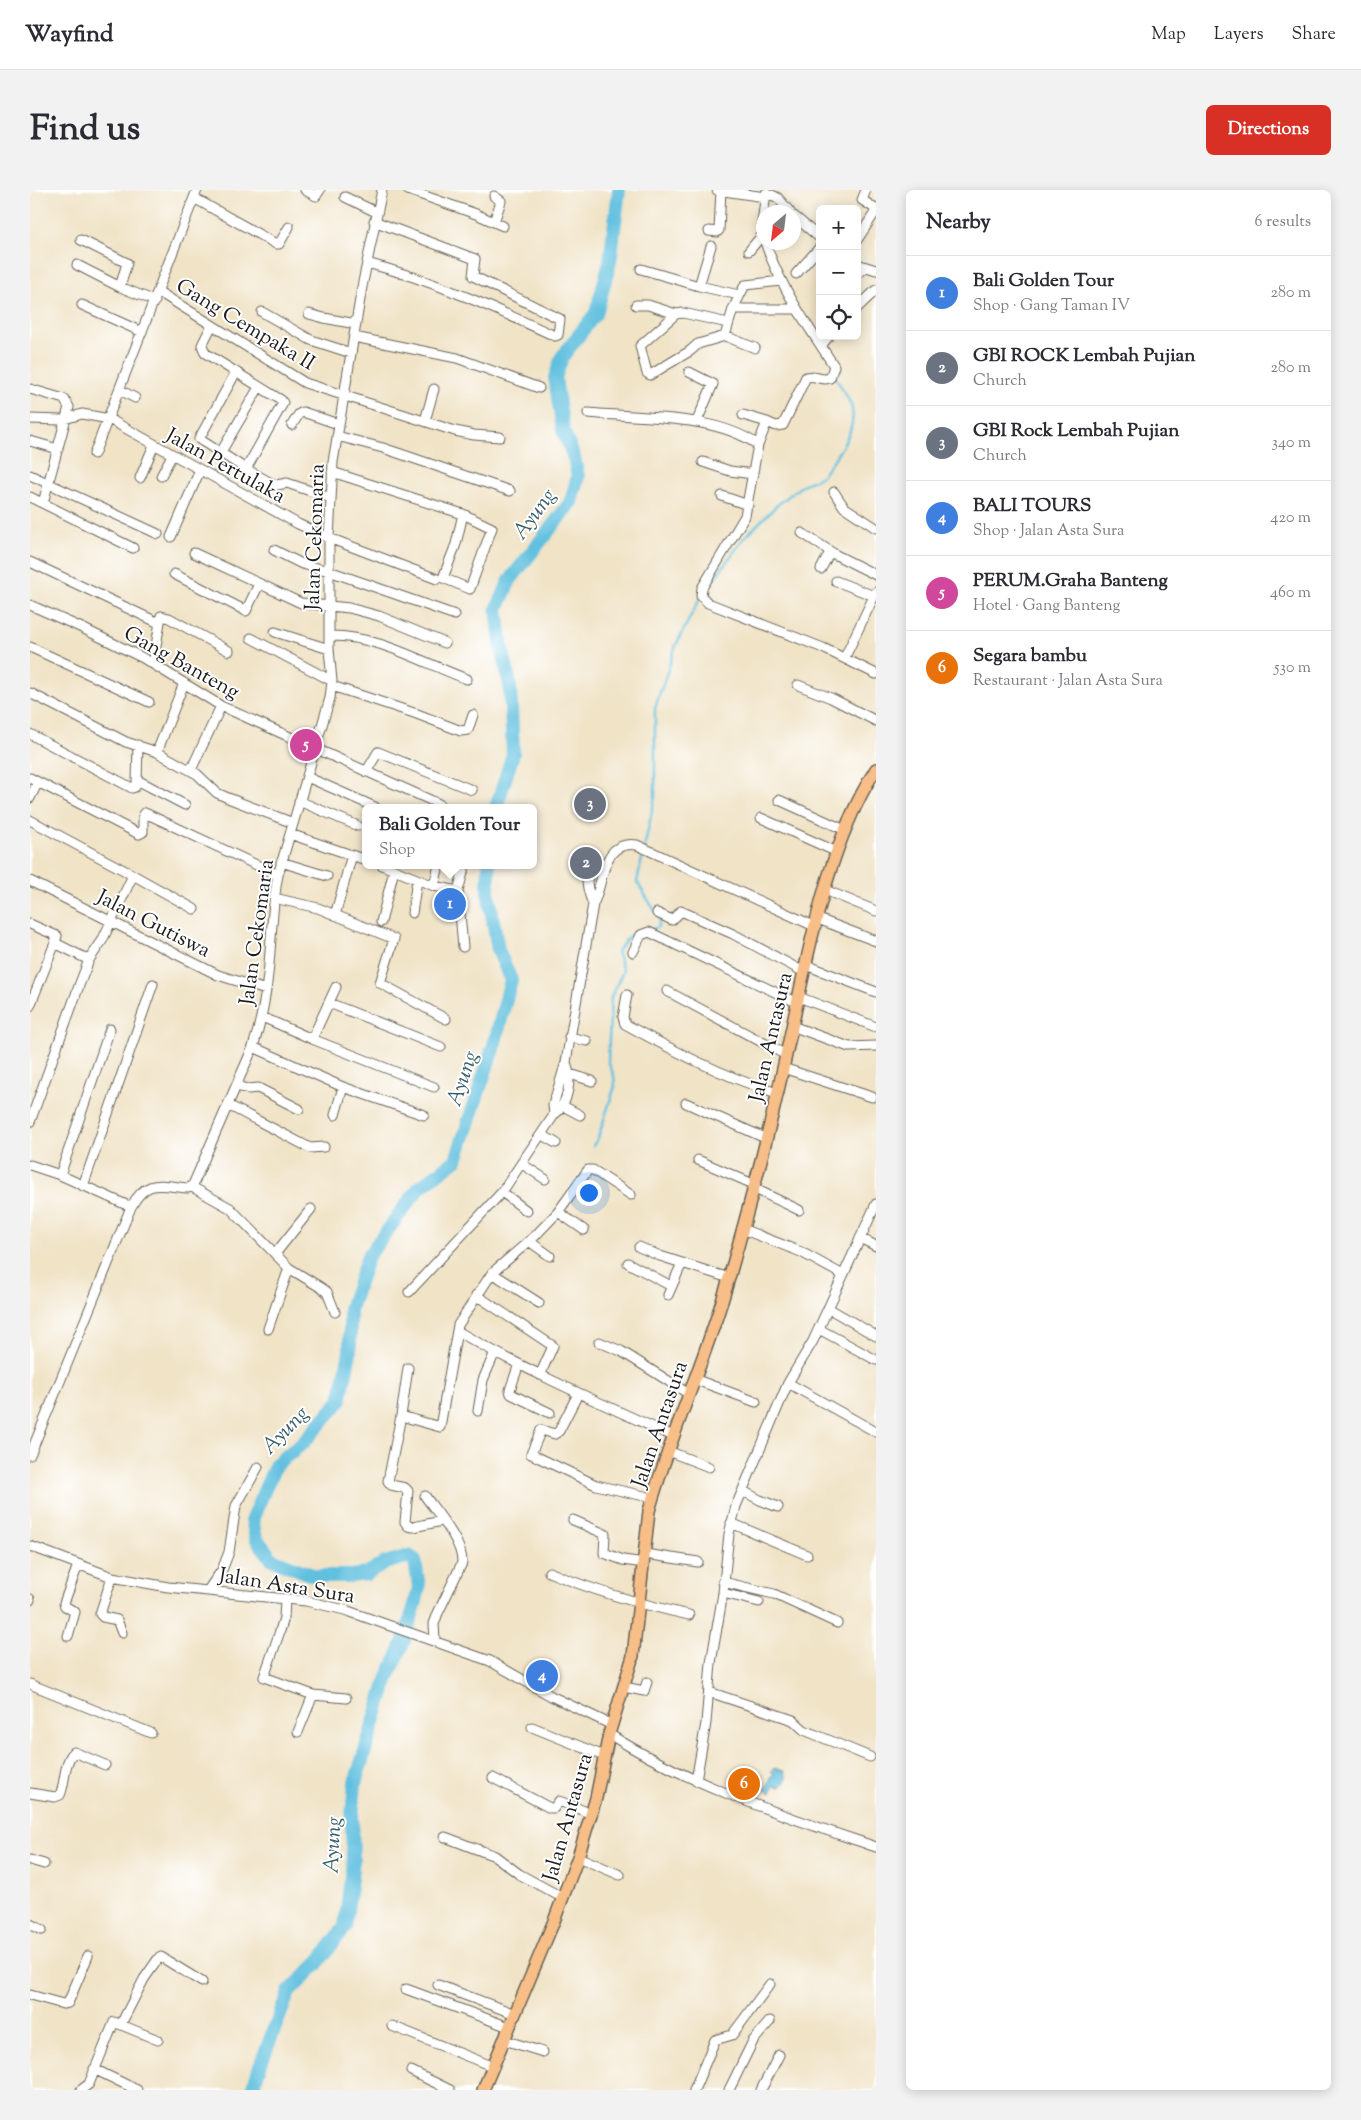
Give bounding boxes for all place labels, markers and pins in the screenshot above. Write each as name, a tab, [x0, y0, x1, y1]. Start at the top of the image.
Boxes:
pin: 5	[290, 726, 322, 764]
pin: 3	[574, 785, 606, 823]
pin: 2	[570, 844, 602, 882]
pin: 1	[434, 885, 466, 923]
pin: 4	[526, 1657, 558, 1695]
pin: 6	[728, 1765, 760, 1803]

